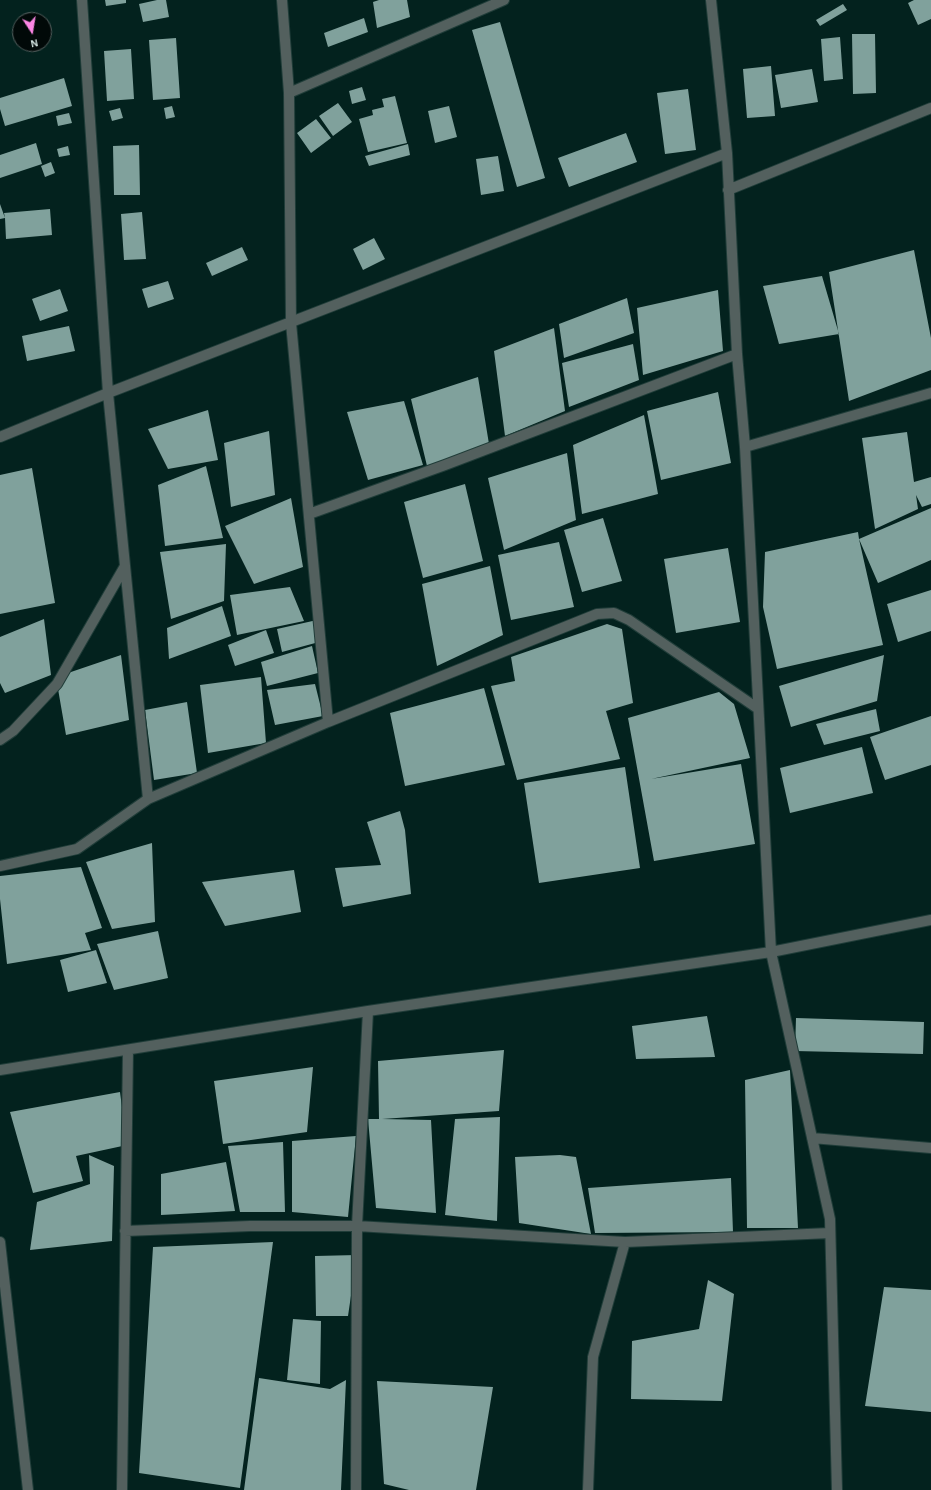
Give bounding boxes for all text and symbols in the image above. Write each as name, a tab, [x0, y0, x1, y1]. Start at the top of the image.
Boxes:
north arrow	[12, 12, 52, 52]
text: N	[30, 37, 39, 49]

